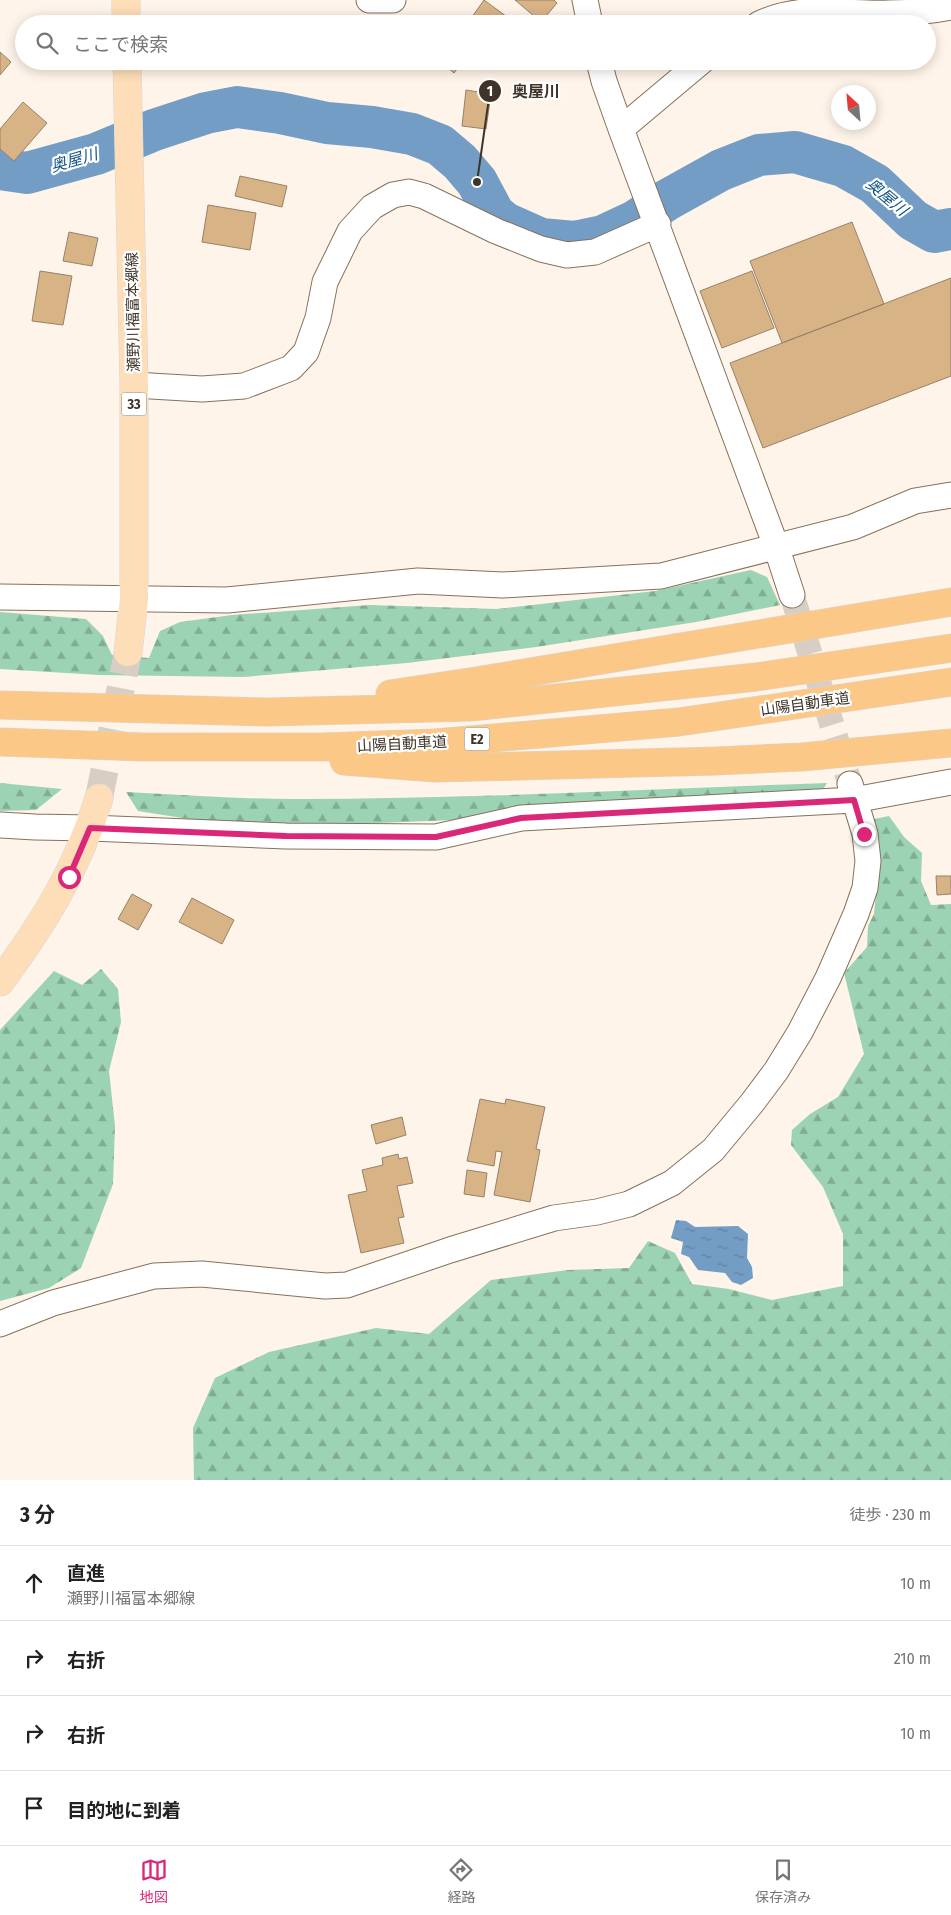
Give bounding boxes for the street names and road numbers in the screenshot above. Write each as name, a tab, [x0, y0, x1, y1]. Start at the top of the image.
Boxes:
street label: 瀬野川福富本郷線	[123, 252, 143, 372]
road number: 33	[122, 392, 146, 416]
street label: 山陽自動車道	[759, 689, 851, 719]
road number: E2	[464, 728, 490, 751]
street label: 山陽自動車道	[357, 733, 447, 755]

